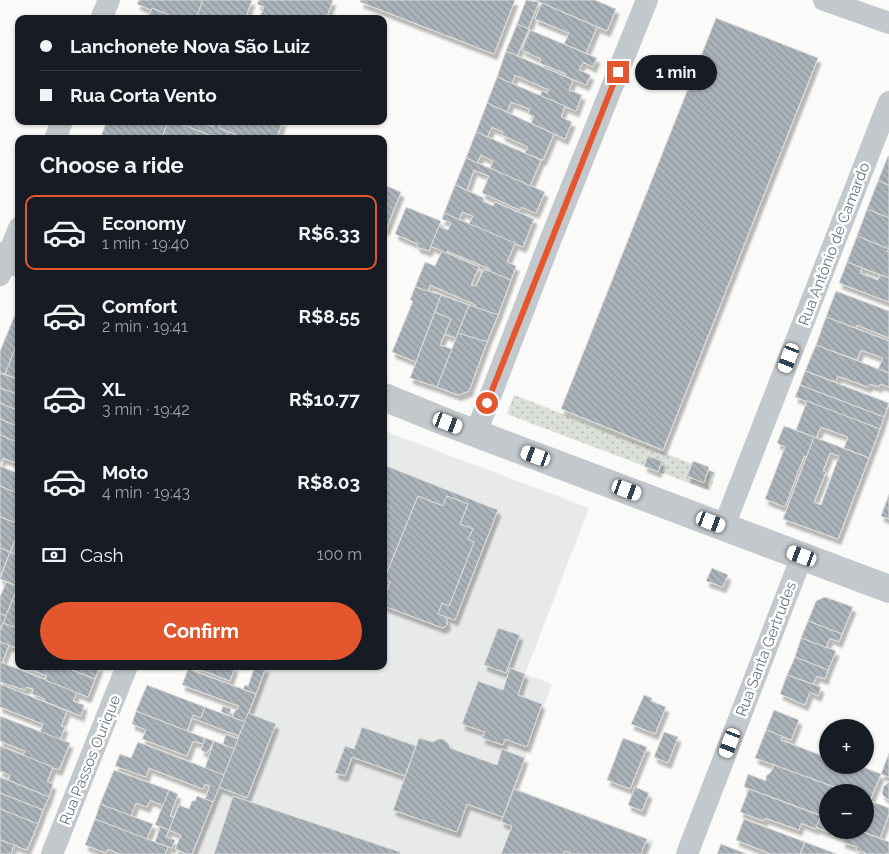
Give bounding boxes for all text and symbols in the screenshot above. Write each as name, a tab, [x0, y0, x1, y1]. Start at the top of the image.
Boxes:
text: Lanchonete Nova São Luiz	[70, 35, 310, 57]
callout: 1 min	[636, 54, 718, 90]
route end	[607, 61, 629, 83]
text: 1 min	[656, 63, 696, 82]
text: Rua Corta Vento	[70, 84, 217, 106]
text: Choose a ride	[40, 152, 184, 178]
street label: Rua Antônio de Camardo	[795, 160, 873, 328]
icon: car	[42, 210, 87, 255]
text: Economy	[102, 212, 186, 234]
text: R$6.33	[298, 222, 360, 244]
text: 1 min · 19:40	[102, 234, 189, 253]
icon: car	[42, 293, 87, 338]
text: Comfort	[102, 295, 177, 317]
text: R$8.55	[299, 305, 360, 327]
text: 2 min · 19:41	[102, 317, 188, 336]
car	[776, 341, 801, 375]
icon: car	[42, 376, 87, 421]
text: XL	[102, 378, 125, 400]
text: R$10.77	[289, 388, 360, 410]
route start	[476, 392, 498, 414]
text: 3 min · 19:42	[102, 400, 190, 419]
car	[431, 411, 464, 435]
car	[519, 444, 552, 468]
icon: car	[42, 459, 87, 504]
text: Moto	[102, 461, 148, 483]
text: R$8.03	[297, 471, 360, 493]
car	[610, 478, 643, 502]
text: 4 min · 19:43	[102, 483, 190, 502]
car	[694, 510, 727, 534]
icon: cash	[40, 541, 68, 569]
text: Cash	[80, 544, 124, 566]
car	[785, 544, 818, 568]
text: 100 m	[317, 545, 362, 564]
street label: Rua Santa Gertrudes	[732, 579, 800, 719]
button: Confirm	[40, 602, 362, 660]
street label: Rua Passos Ourique	[56, 692, 124, 827]
map controls	[819, 719, 874, 839]
button: +	[819, 719, 874, 774]
car	[717, 726, 742, 760]
button: −	[819, 784, 874, 839]

